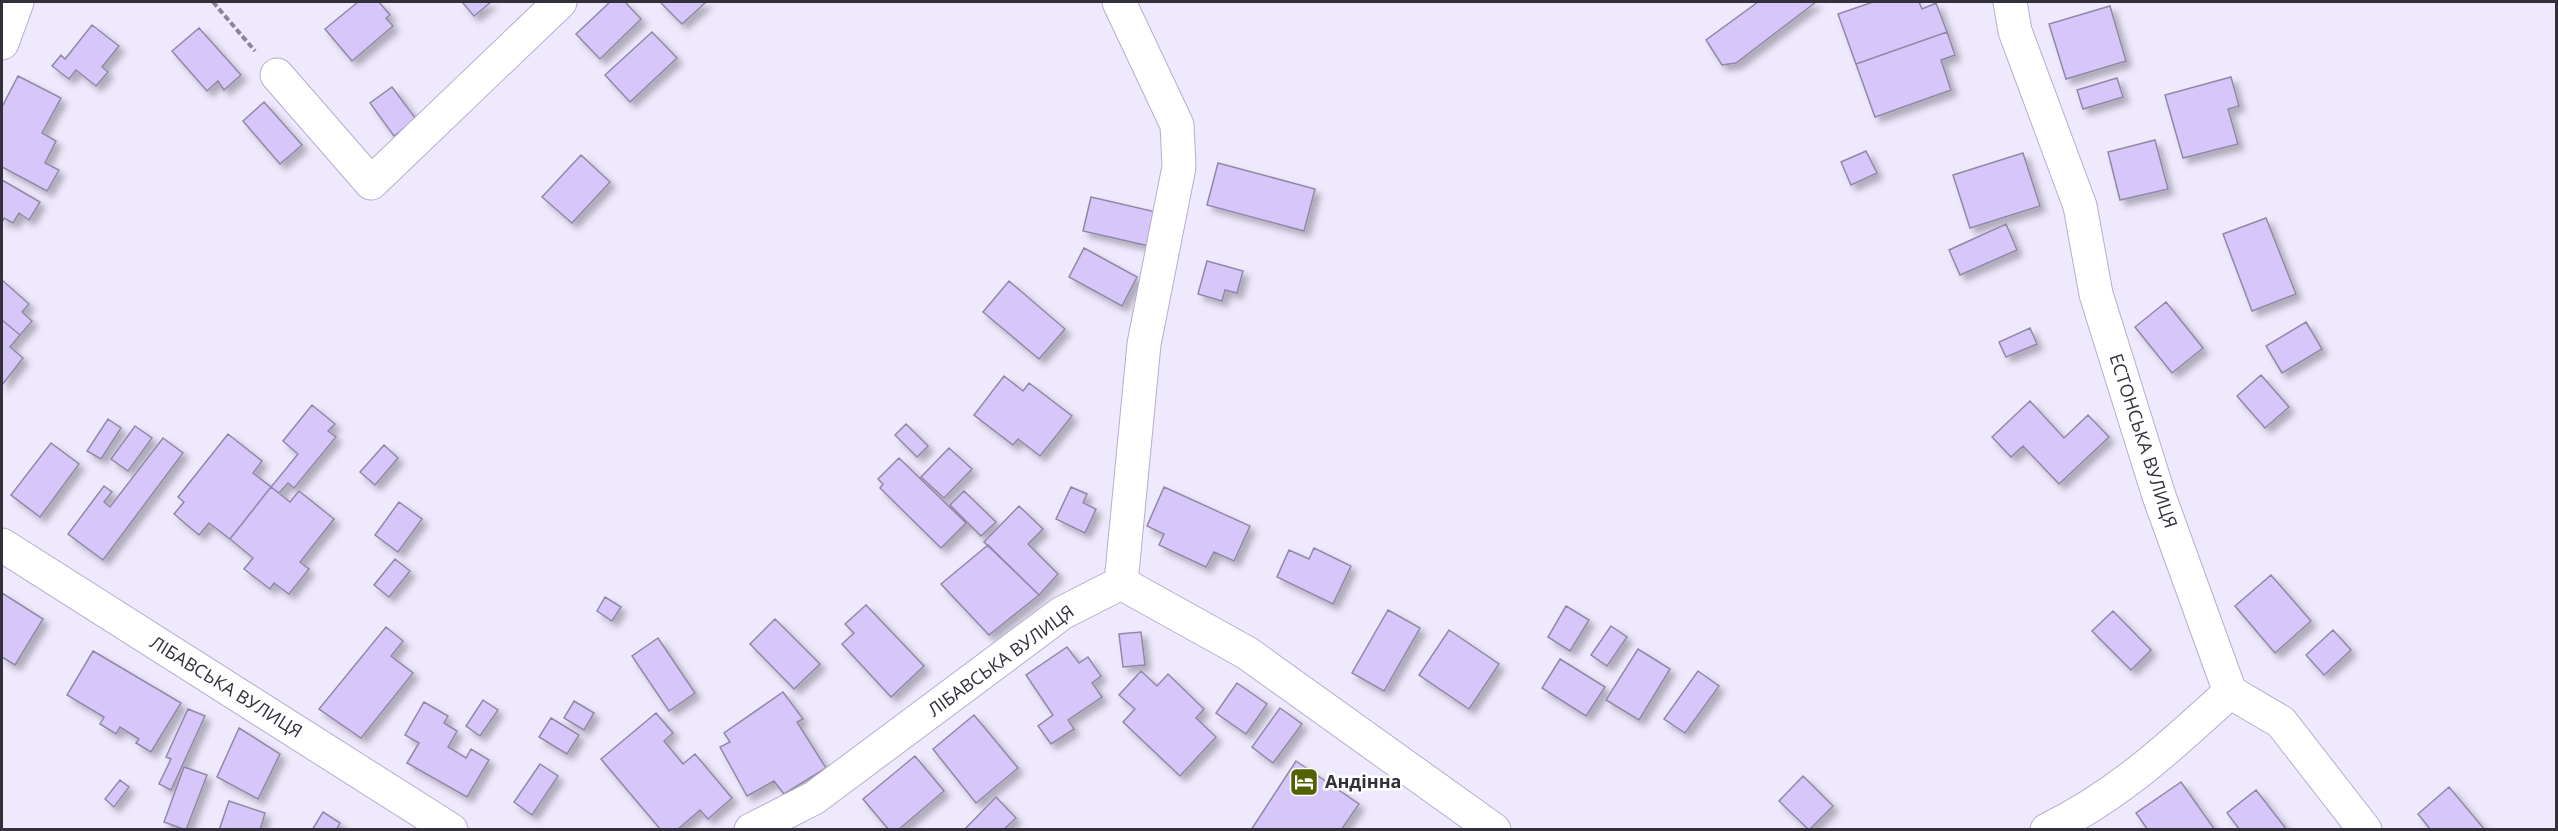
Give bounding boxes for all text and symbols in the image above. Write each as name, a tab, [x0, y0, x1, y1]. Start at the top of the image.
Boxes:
street label: ЕСТОНСЬКА ВУЛИЦЯ	[2104, 350, 2183, 531]
street label: ЛІБАВСЬКА ВУЛИЦЯ	[922, 599, 1078, 721]
street label: ЛІБАВСЬКА ВУЛИЦЯ	[146, 630, 307, 743]
hotel icon: Андінна	[1288, 766, 1320, 798]
place label: Андінна	[1325, 769, 1402, 793]

